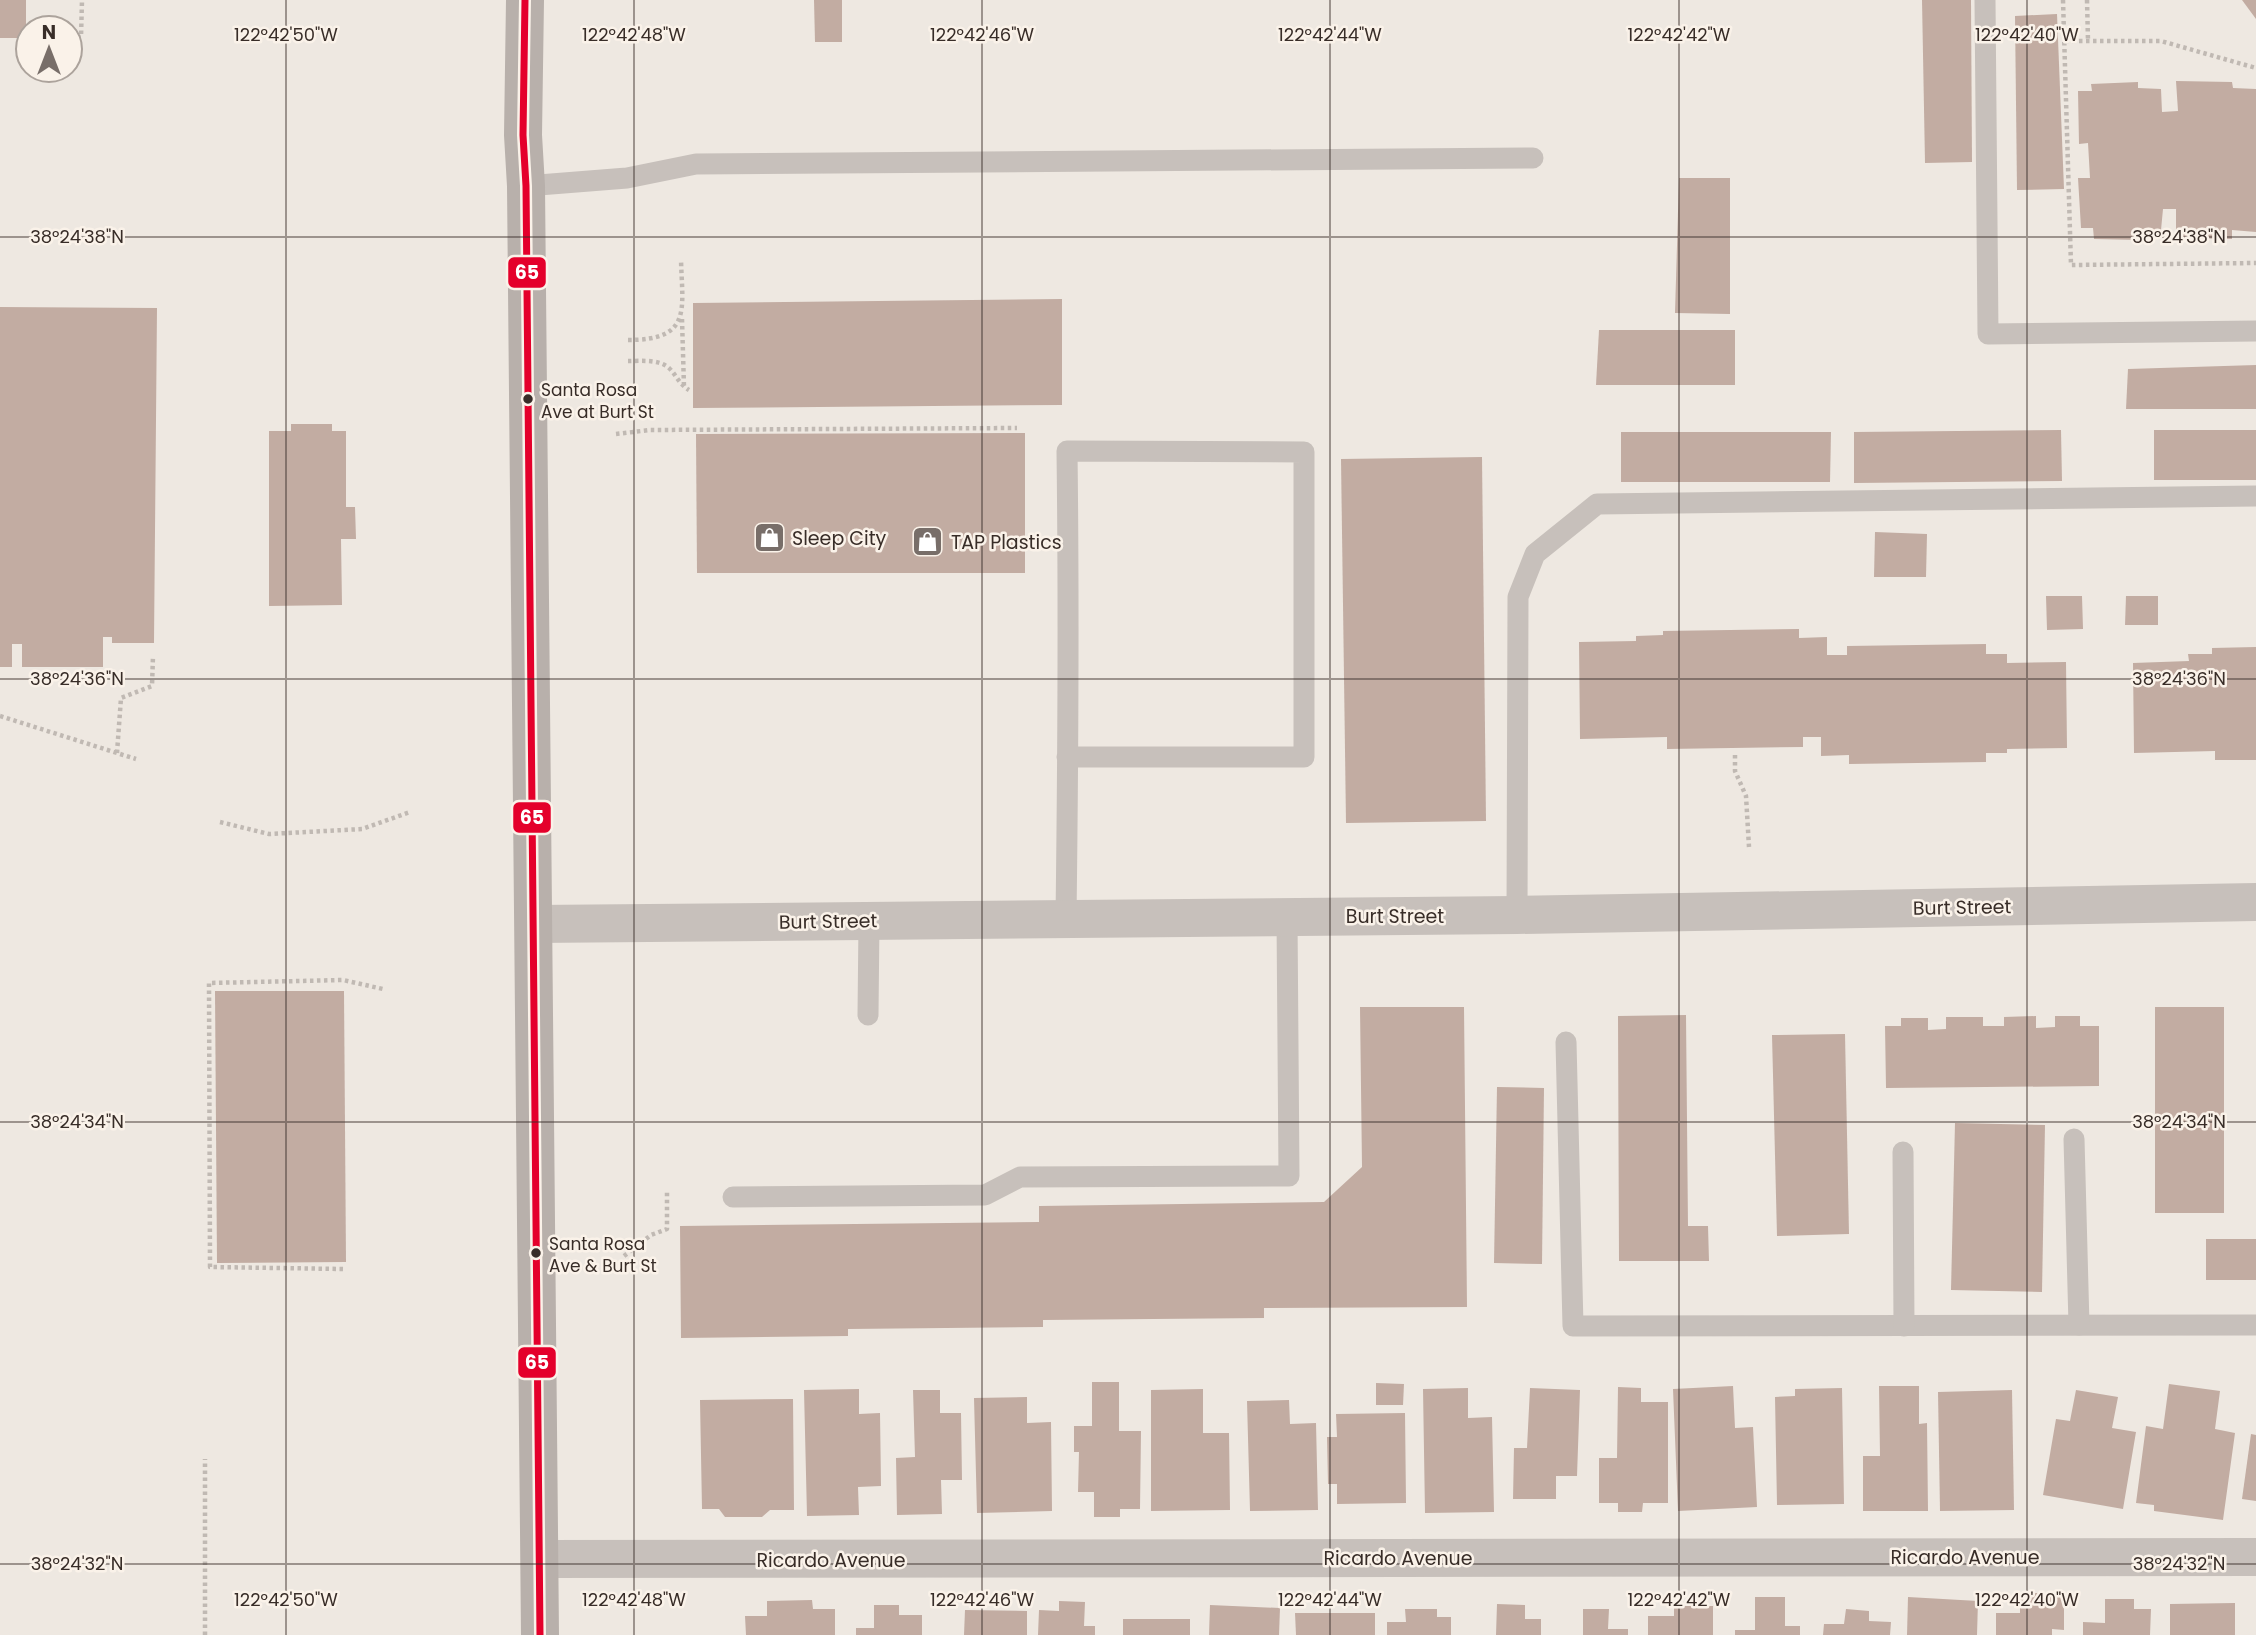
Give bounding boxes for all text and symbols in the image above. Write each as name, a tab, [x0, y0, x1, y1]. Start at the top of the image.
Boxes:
north arrow	[14, 14, 84, 84]
text: N	[42, 19, 56, 46]
text: 122°42'50"W	[234, 22, 338, 47]
text: 122°42'48"W	[582, 22, 686, 47]
text: 122°42'46"W	[930, 22, 1034, 47]
text: 122°42'44"W	[1278, 22, 1382, 47]
text: 122°42'42"W	[1628, 22, 1731, 47]
text: 122°42'40"W	[1975, 22, 2079, 47]
text: 38°24'38"N	[30, 224, 124, 249]
text: 38°24'38"N	[2132, 224, 2226, 249]
line badge: 65	[507, 256, 547, 289]
text: 65	[515, 259, 539, 286]
place label: Santa Rosa Ave at Burt St	[541, 378, 654, 424]
marker: Santa Rosa Ave at Burt St	[521, 392, 535, 406]
shop icon: Sleep City	[752, 521, 786, 555]
place label: Sleep City	[792, 525, 887, 552]
shop icon: TAP Plastics	[911, 525, 945, 559]
place label: TAP Plastics	[951, 529, 1062, 556]
text: 38°24'36"N	[30, 666, 124, 691]
text: 38°24'36"N	[2132, 666, 2226, 691]
line badge: 65	[512, 801, 552, 834]
text: 65	[520, 804, 544, 831]
street label: Burt Street	[1913, 893, 2012, 922]
street label: Burt Street	[1346, 903, 1444, 930]
street label: Burt Street	[779, 907, 878, 936]
text: 38°24'34"N	[30, 1109, 124, 1134]
text: 38°24'34"N	[2132, 1109, 2226, 1134]
place label: Santa Rosa Ave & Burt St	[549, 1232, 657, 1278]
marker: Santa Rosa Ave & Burt St	[529, 1246, 543, 1260]
line badge: 65	[517, 1346, 557, 1379]
text: 65	[525, 1349, 549, 1376]
street label: Ricardo Avenue	[1890, 1544, 2040, 1571]
street label: Ricardo Avenue	[1323, 1545, 1473, 1572]
street label: Ricardo Avenue	[756, 1547, 906, 1574]
text: 38°24'32"N	[31, 1551, 123, 1576]
text: 38°24'32"N	[2133, 1551, 2225, 1576]
text: 122°42'50"W	[234, 1587, 338, 1612]
text: 122°42'48"W	[582, 1587, 686, 1612]
text: 122°42'46"W	[930, 1587, 1034, 1612]
text: 122°42'44"W	[1278, 1587, 1382, 1612]
text: 122°42'42"W	[1628, 1587, 1731, 1612]
text: 122°42'40"W	[1975, 1587, 2079, 1612]

